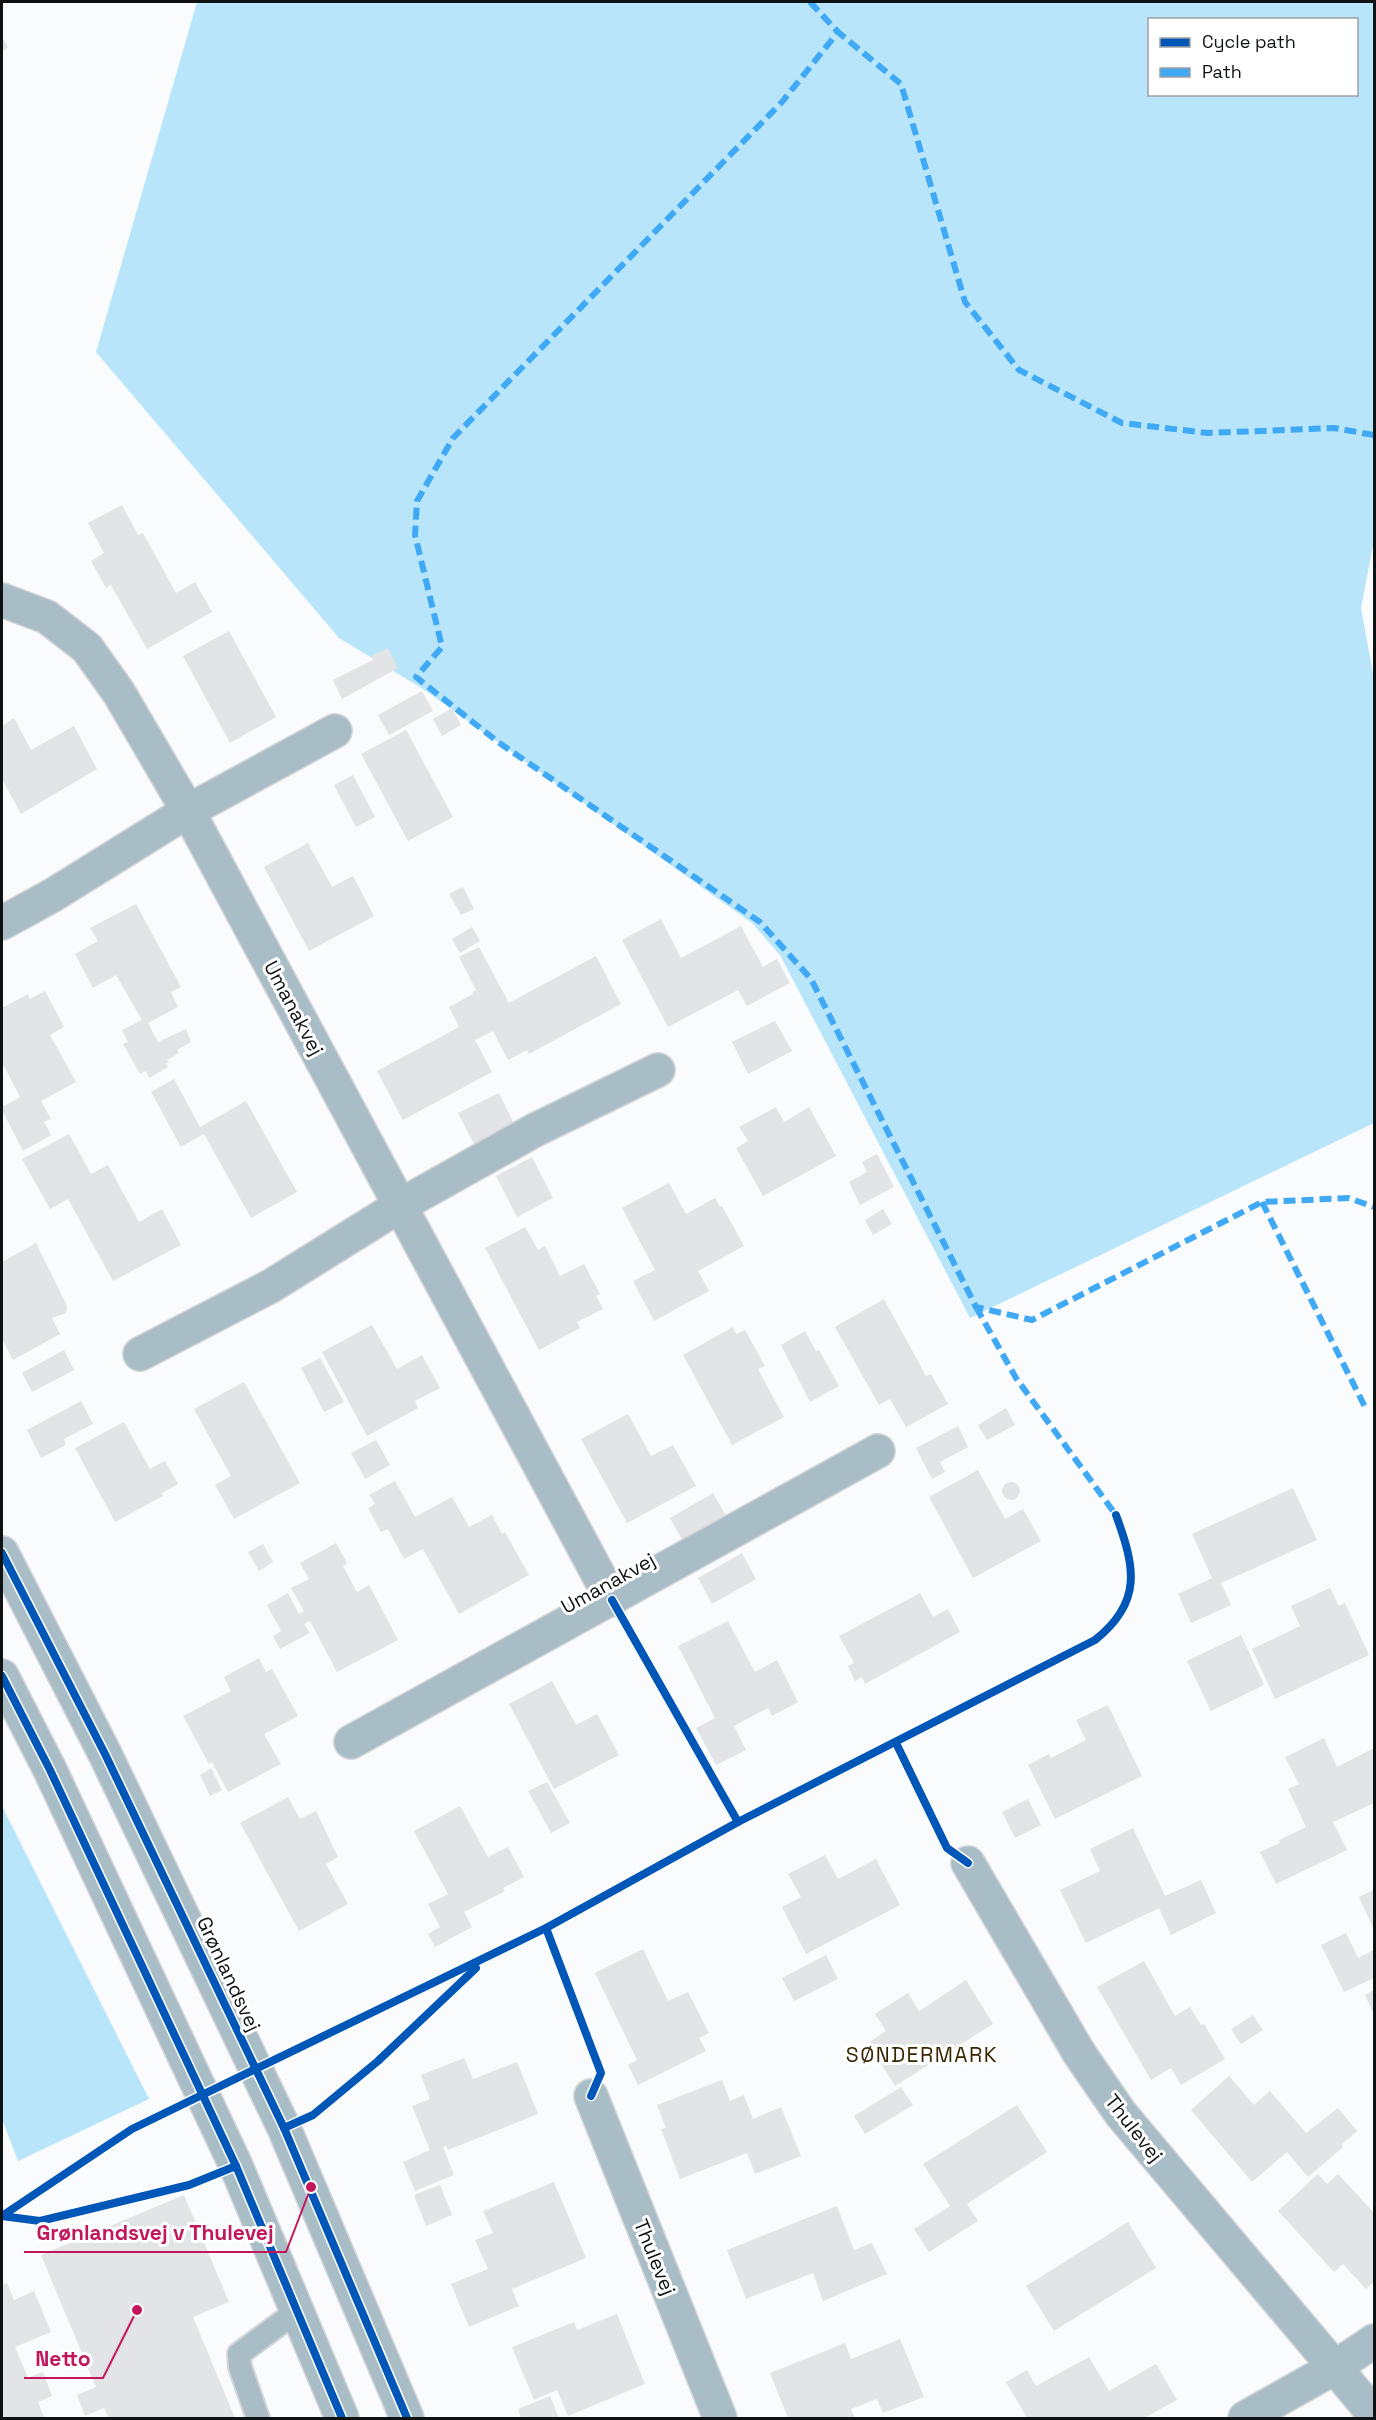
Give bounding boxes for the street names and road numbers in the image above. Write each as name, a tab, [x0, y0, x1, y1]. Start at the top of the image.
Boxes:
street label: Umanakvej	[258, 956, 330, 1060]
street label: Umanakvej	[556, 1546, 660, 1620]
street label: Grønlandsvej	[191, 1912, 267, 2036]
street label: Thulevej	[1099, 2089, 1169, 2167]
street label: Thulevej	[628, 2215, 682, 2299]

